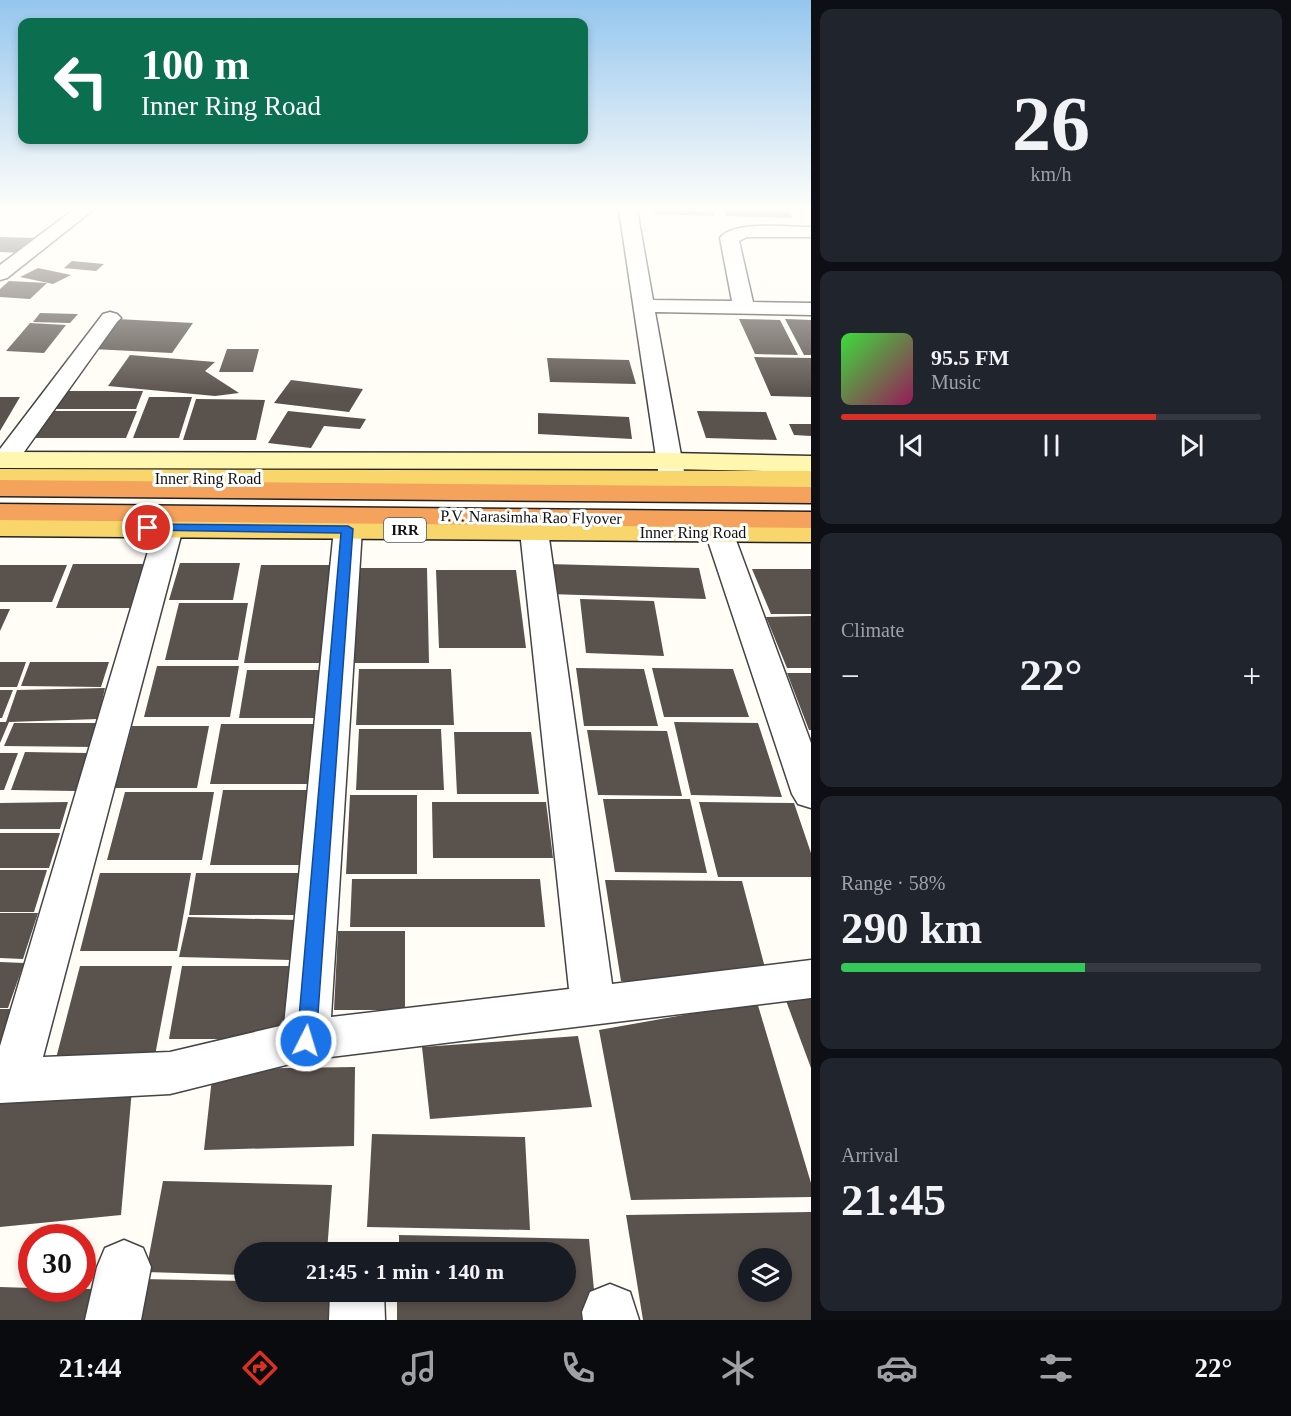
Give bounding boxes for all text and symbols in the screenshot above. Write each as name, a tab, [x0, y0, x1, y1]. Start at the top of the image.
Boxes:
icon: left	[42, 42, 120, 120]
text: 100 m	[141, 42, 250, 88]
text: 26	[1012, 80, 1090, 167]
text: Inner Ring Road	[141, 91, 321, 121]
text: km/h	[1030, 163, 1072, 185]
text: 95.5 FM	[931, 345, 1009, 370]
text: Music	[931, 371, 981, 393]
icon: previous	[895, 429, 928, 462]
icon: pause	[1035, 429, 1068, 462]
icon: next	[1175, 429, 1208, 462]
street label: Inner Ring Road	[155, 470, 261, 488]
pin	[122, 502, 173, 553]
street label: P.V. Narasimha Rao Flyover	[440, 507, 623, 528]
icon: arrive	[131, 511, 164, 544]
road number: IRR	[384, 518, 426, 542]
street label: Inner Ring Road	[640, 524, 746, 542]
text: Climate	[841, 619, 904, 641]
text: 22°	[1020, 650, 1083, 700]
text: −	[841, 658, 860, 694]
text: +	[1242, 658, 1261, 694]
text: Range · 58%	[841, 872, 945, 894]
text: 290 km	[841, 903, 982, 953]
position arrow	[274, 1009, 338, 1073]
text: Arrival	[841, 1144, 899, 1166]
text: 21:45	[841, 1175, 946, 1225]
speed limit sign: 30	[18, 1224, 96, 1302]
map controls	[738, 1248, 792, 1302]
button: layers	[738, 1248, 792, 1302]
text: 21:45 · 1 min · 140 m	[306, 1259, 504, 1284]
icon: directions	[239, 1347, 281, 1389]
icon: music	[398, 1347, 440, 1389]
icon: phone	[557, 1347, 599, 1389]
icon: climate	[717, 1347, 759, 1389]
icon: car	[876, 1347, 918, 1389]
icon: filters	[1035, 1347, 1077, 1389]
text: 21:44	[59, 1353, 122, 1383]
text: 22°	[1194, 1353, 1232, 1383]

